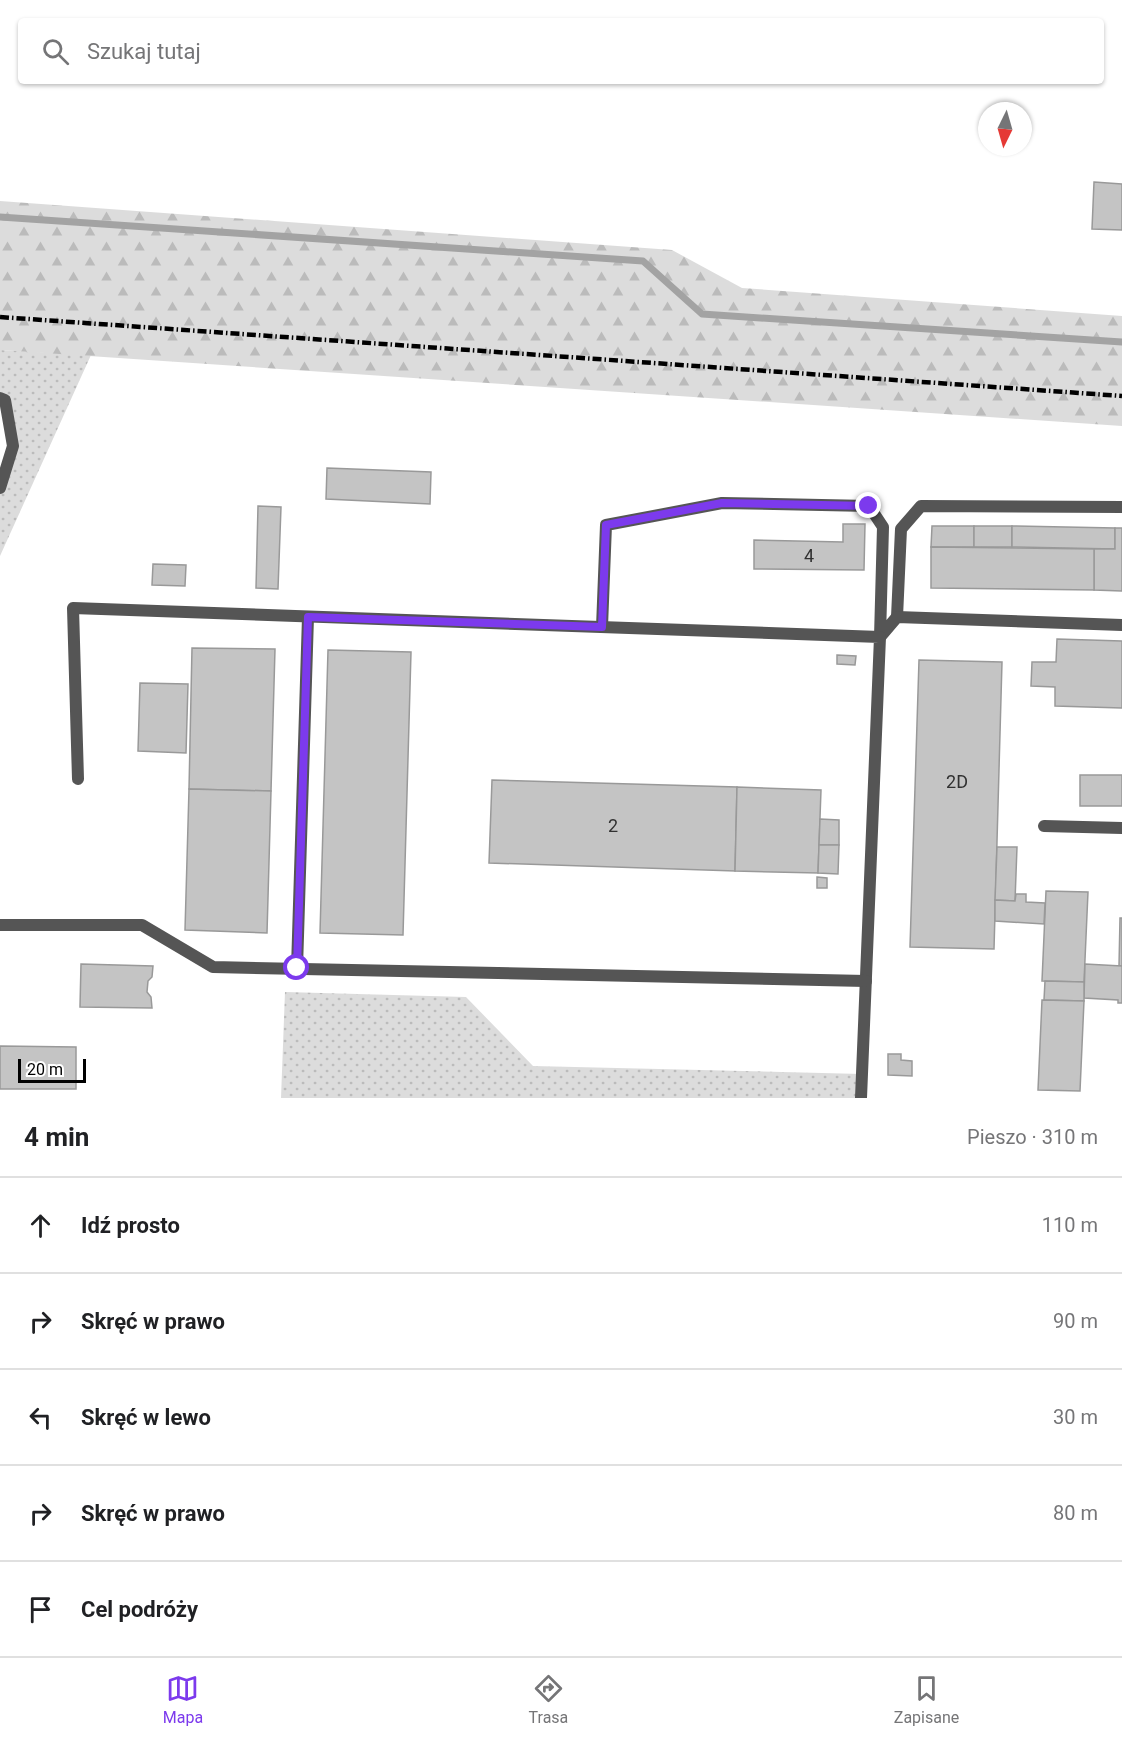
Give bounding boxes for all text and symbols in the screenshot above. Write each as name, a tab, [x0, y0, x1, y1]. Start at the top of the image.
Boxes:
search box	[18, 18, 1104, 84]
icon: search	[39, 35, 72, 68]
text: Szukaj tutaj	[87, 39, 201, 64]
north arrow	[978, 102, 1032, 156]
route end	[855, 492, 881, 518]
house number: 4	[804, 545, 814, 566]
house number: 2D	[946, 771, 968, 792]
house number: 2	[608, 815, 618, 836]
route start	[283, 954, 309, 980]
scale bar	[18, 1056, 86, 1084]
text: 20 m	[27, 1060, 63, 1079]
text: 4 min	[24, 1122, 89, 1152]
text: Pieszo · 310 m	[967, 1125, 1098, 1149]
icon: ahead	[24, 1209, 57, 1242]
text: Idź prosto	[81, 1213, 180, 1238]
text: 110 m	[1042, 1213, 1098, 1237]
icon: right	[24, 1305, 57, 1338]
text: Skręć w prawo	[81, 1309, 225, 1334]
text: 90 m	[1053, 1309, 1098, 1333]
icon: left	[24, 1401, 57, 1434]
text: Skręć w lewo	[81, 1405, 211, 1430]
text: 30 m	[1053, 1405, 1098, 1429]
icon: right	[24, 1497, 57, 1530]
text: Skręć w prawo	[81, 1501, 225, 1526]
text: 80 m	[1053, 1501, 1098, 1525]
icon: arrive	[24, 1593, 57, 1626]
text: Cel podróży	[81, 1597, 198, 1622]
tab: Mapa	[163, 1672, 203, 1727]
tab: Trasa	[529, 1672, 568, 1727]
tab: Zapisane	[894, 1672, 959, 1727]

